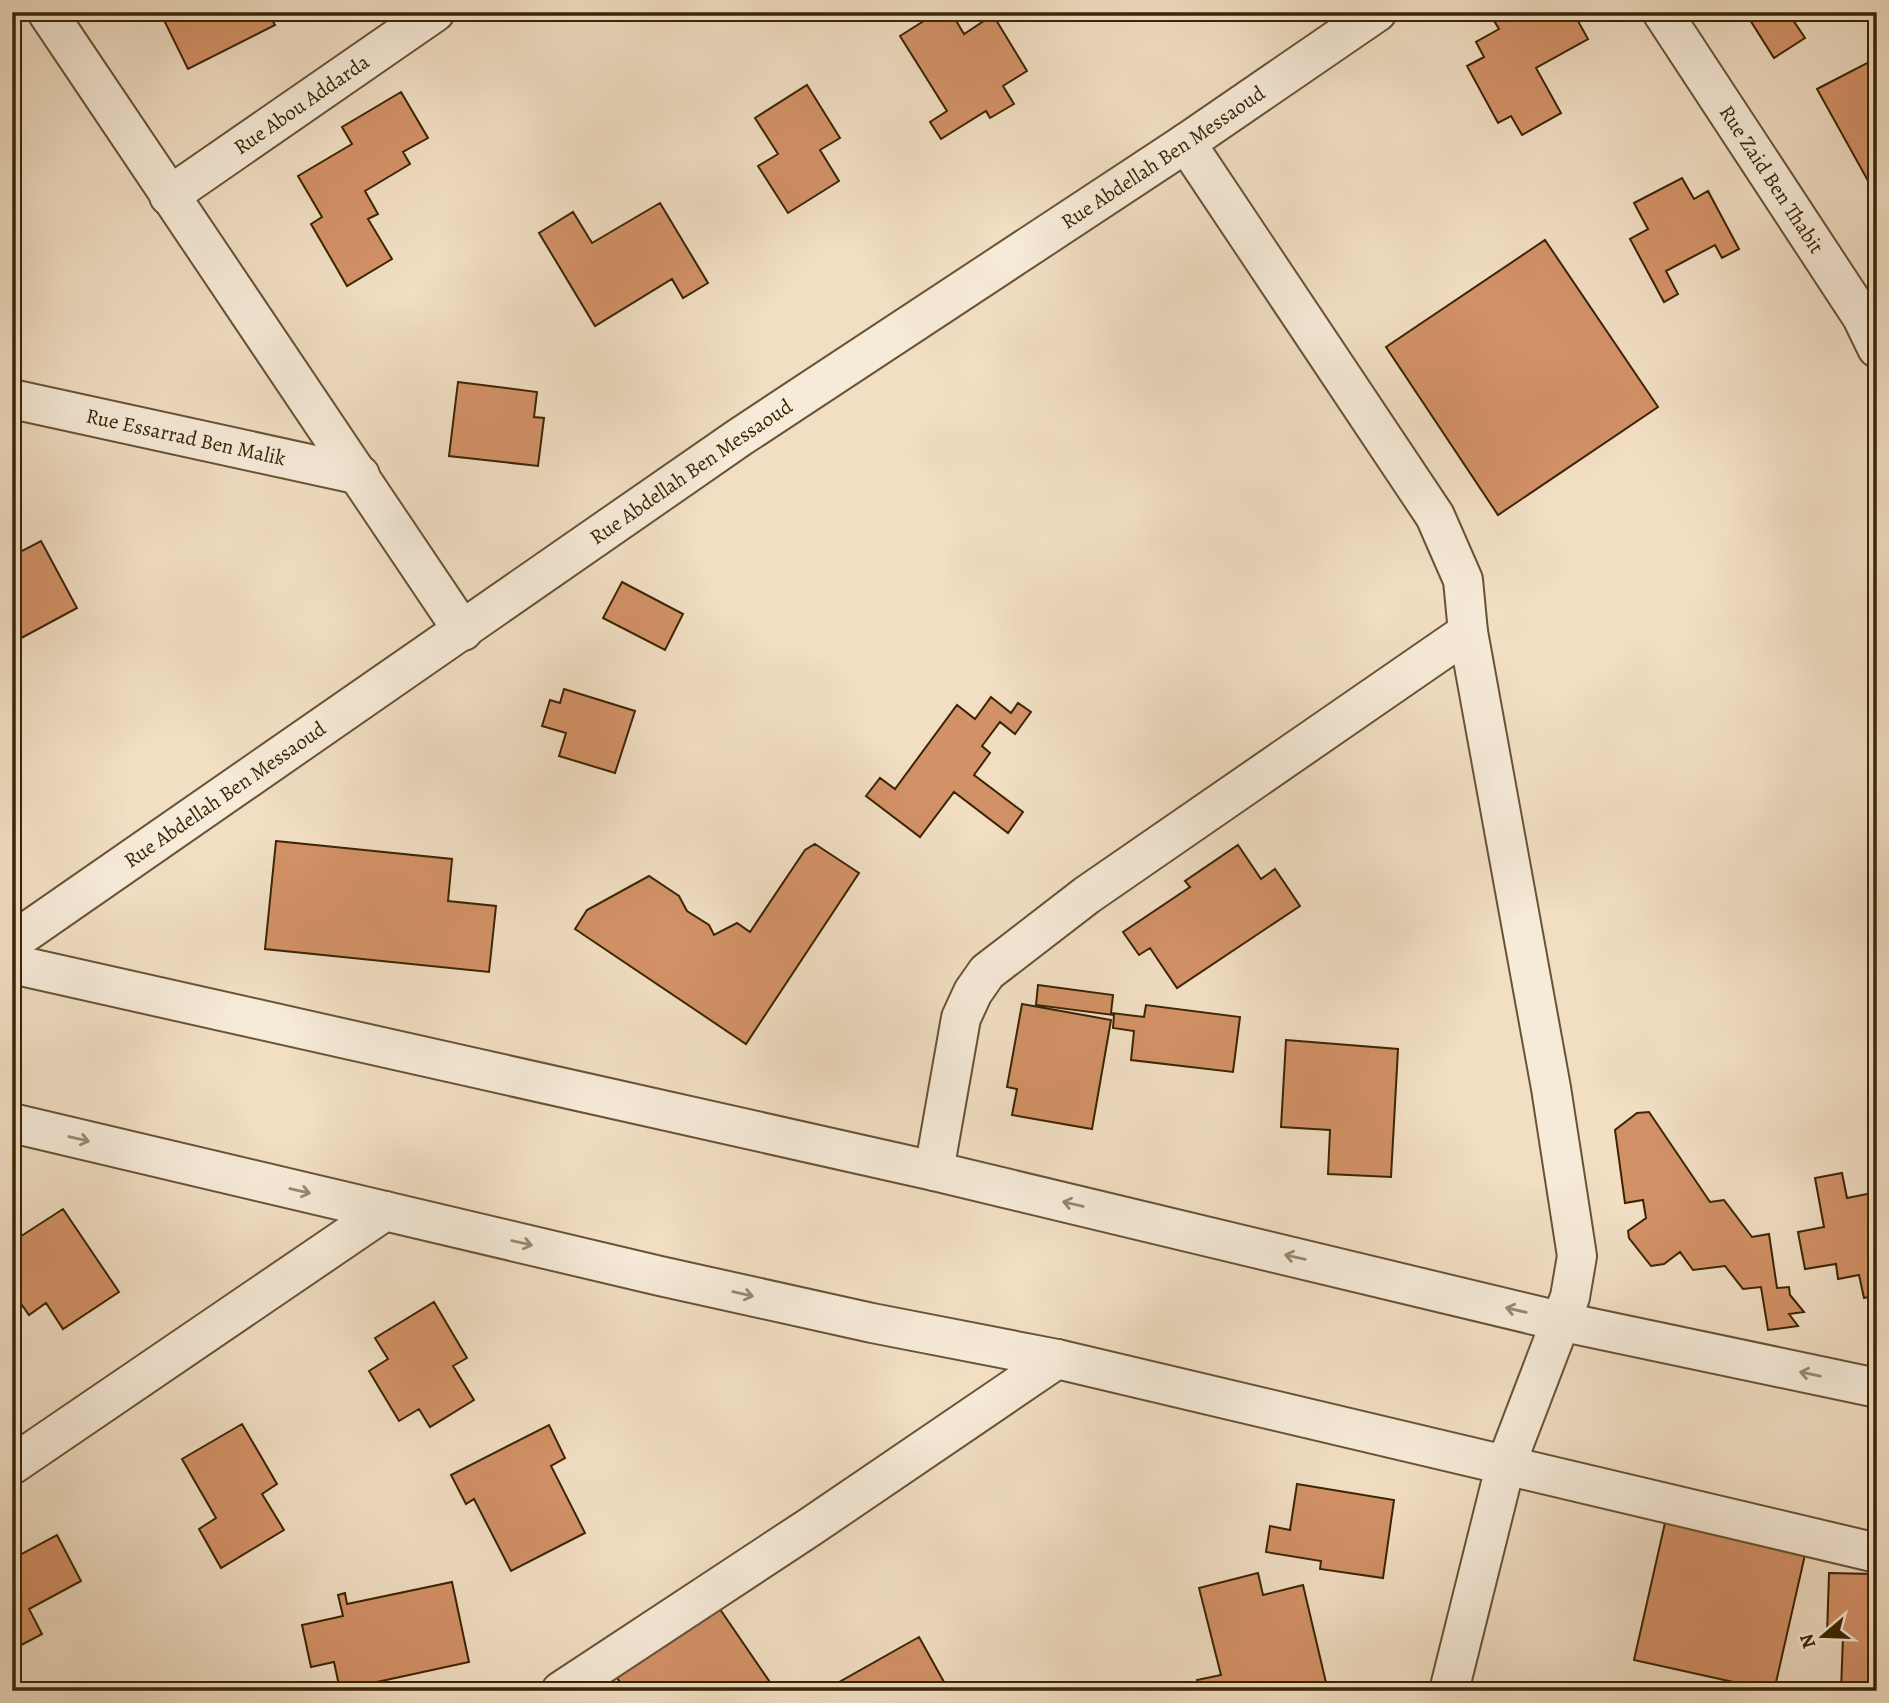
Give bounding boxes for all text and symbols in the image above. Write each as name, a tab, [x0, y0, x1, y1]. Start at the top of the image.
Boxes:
street label: Rue Abou Addarda	[228, 48, 375, 161]
street label: Rue Abdellah Ben Messaoud	[1055, 79, 1271, 236]
street label: Rue Zaid Ben Thabit	[1713, 100, 1831, 259]
street label: Rue Abdellah Ben Messaoud	[584, 392, 798, 551]
street label: Rue Essarrad Ben Malik	[83, 402, 289, 473]
street label: Rue Abdellah Ben Messaoud	[118, 714, 332, 874]
one-way arrow	[67, 1133, 90, 1146]
one-way arrow	[288, 1185, 311, 1198]
one-way arrow	[1062, 1197, 1085, 1210]
one-way arrow	[510, 1237, 533, 1250]
one-way arrow	[1284, 1250, 1306, 1263]
one-way arrow	[731, 1288, 754, 1302]
one-way arrow	[1505, 1303, 1528, 1316]
one-way arrow	[1799, 1366, 1822, 1380]
north arrow	[1787, 1602, 1857, 1672]
text: N	[1793, 1630, 1822, 1652]

